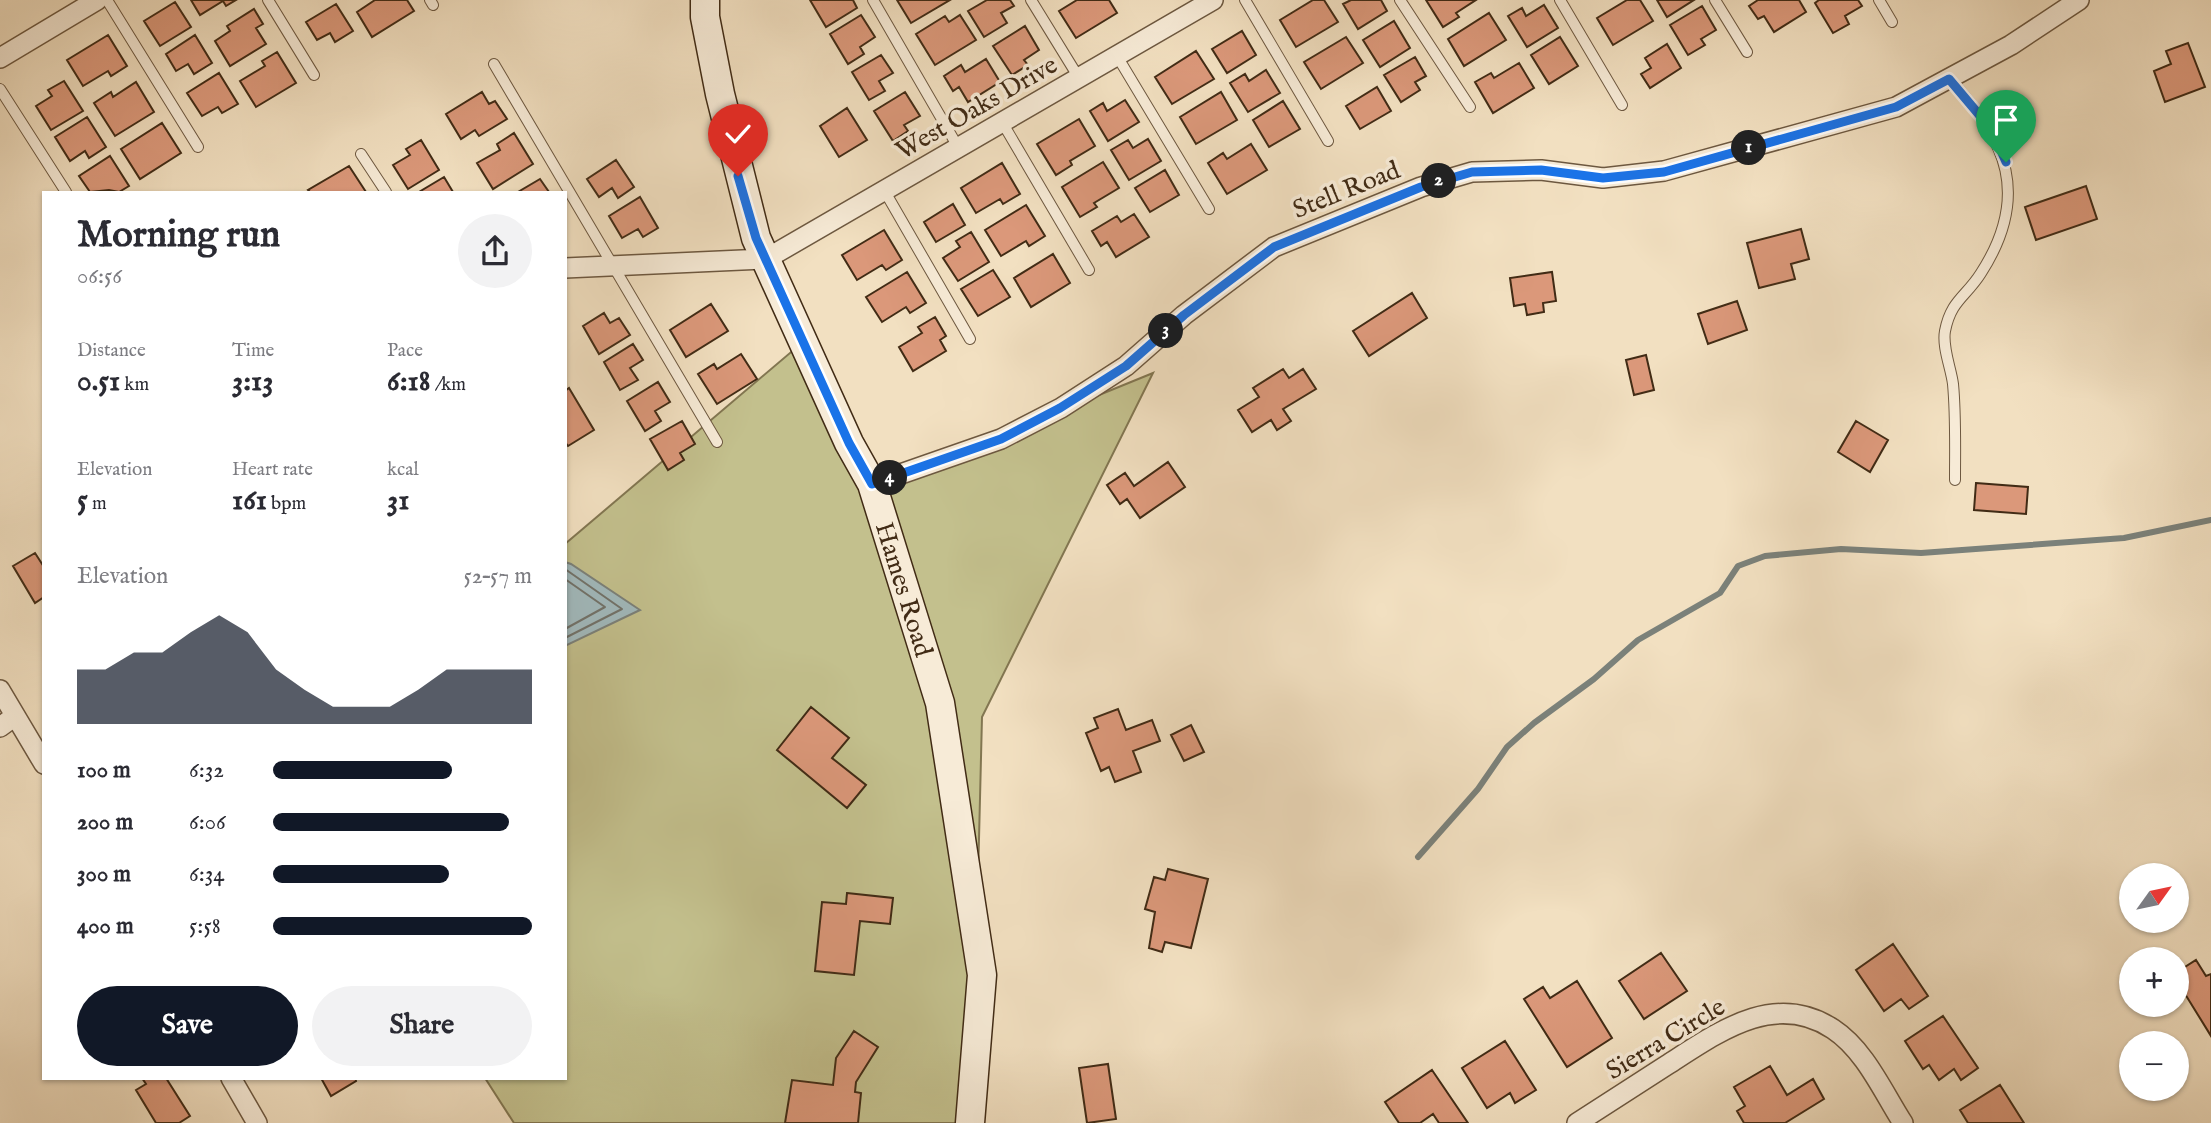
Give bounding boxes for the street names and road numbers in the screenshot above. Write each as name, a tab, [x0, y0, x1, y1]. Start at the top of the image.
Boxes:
street label: West Oaks Drive	[890, 49, 1064, 168]
street label: Stell Road	[1288, 154, 1405, 227]
street label: Hames Road	[867, 518, 940, 661]
street label: Sierra Circle	[1600, 991, 1731, 1088]

